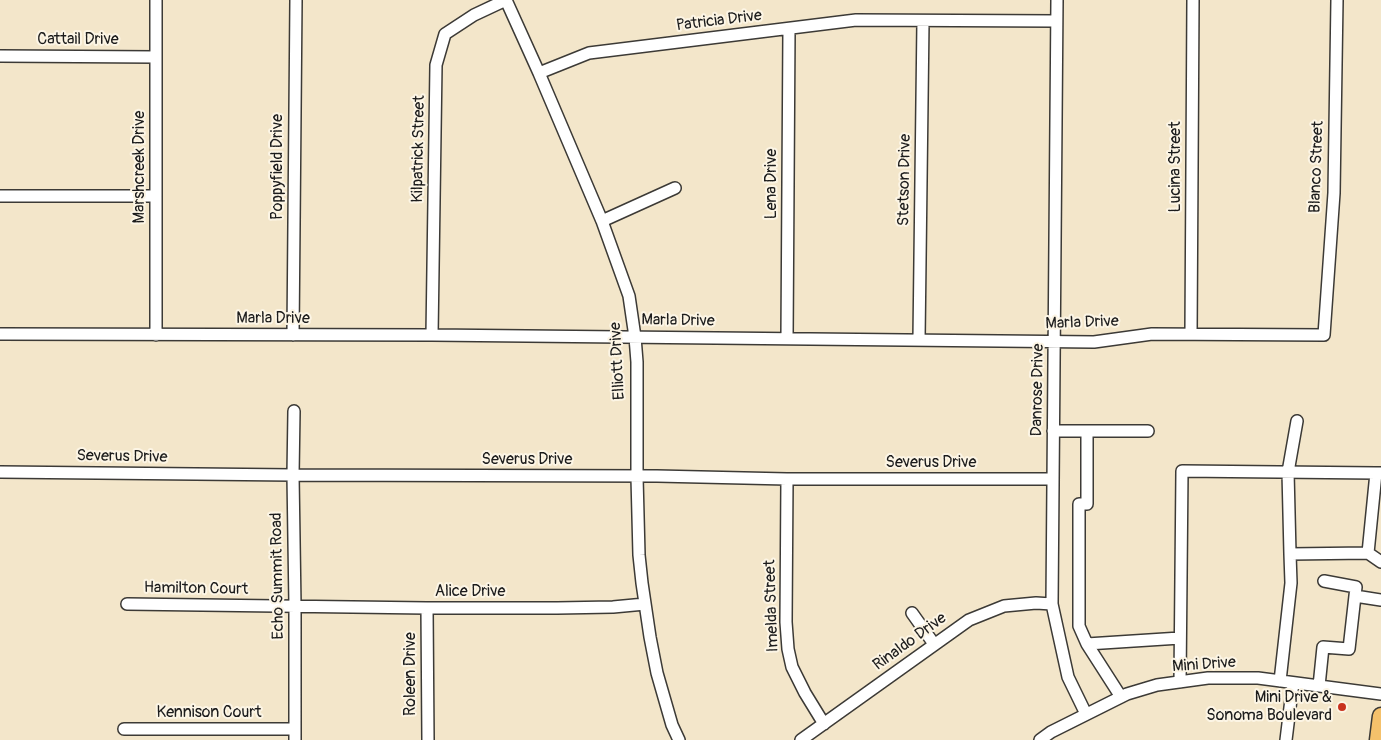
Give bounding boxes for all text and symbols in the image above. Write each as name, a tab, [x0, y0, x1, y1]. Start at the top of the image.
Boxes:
street label: Patricia Drive	[675, 6, 763, 36]
street label: Cattail Drive	[37, 30, 119, 50]
street label: Kilpatrick Street	[408, 95, 430, 203]
street label: Marshcreek Drive	[130, 111, 150, 223]
street label: Poppyfield Drive	[268, 114, 288, 220]
street label: Blanco Street	[1306, 120, 1328, 214]
street label: Lucina Street	[1166, 121, 1186, 213]
street label: Stetson Drive	[895, 134, 915, 226]
street label: Lena Drive	[762, 149, 782, 219]
street label: Marla Drive	[236, 309, 310, 329]
street label: Marla Drive	[641, 311, 715, 331]
street label: Marla Drive	[1045, 312, 1119, 334]
street label: Elliott Drive	[606, 322, 630, 400]
street label: Danrose Drive	[1028, 343, 1048, 437]
street label: Severus Drive	[76, 447, 168, 467]
street label: Severus Drive	[482, 450, 572, 470]
street label: Severus Drive	[886, 453, 976, 473]
street label: Echo Summit Road	[267, 512, 289, 640]
street label: Imelda Street	[761, 559, 783, 653]
street label: Hamilton Court	[144, 578, 248, 600]
street label: Alice Drive	[435, 582, 505, 602]
street label: Rinaldo Drive	[870, 609, 950, 675]
street label: Roleen Drive	[401, 632, 421, 716]
street label: Mini Drive	[1172, 653, 1236, 677]
place label: Mini Drive & Sonoma Boulevard	[1206, 688, 1332, 726]
marker: Mini Drive & Sonoma Boulevard	[1336, 701, 1348, 713]
street label: Kennison Court	[157, 703, 261, 723]

